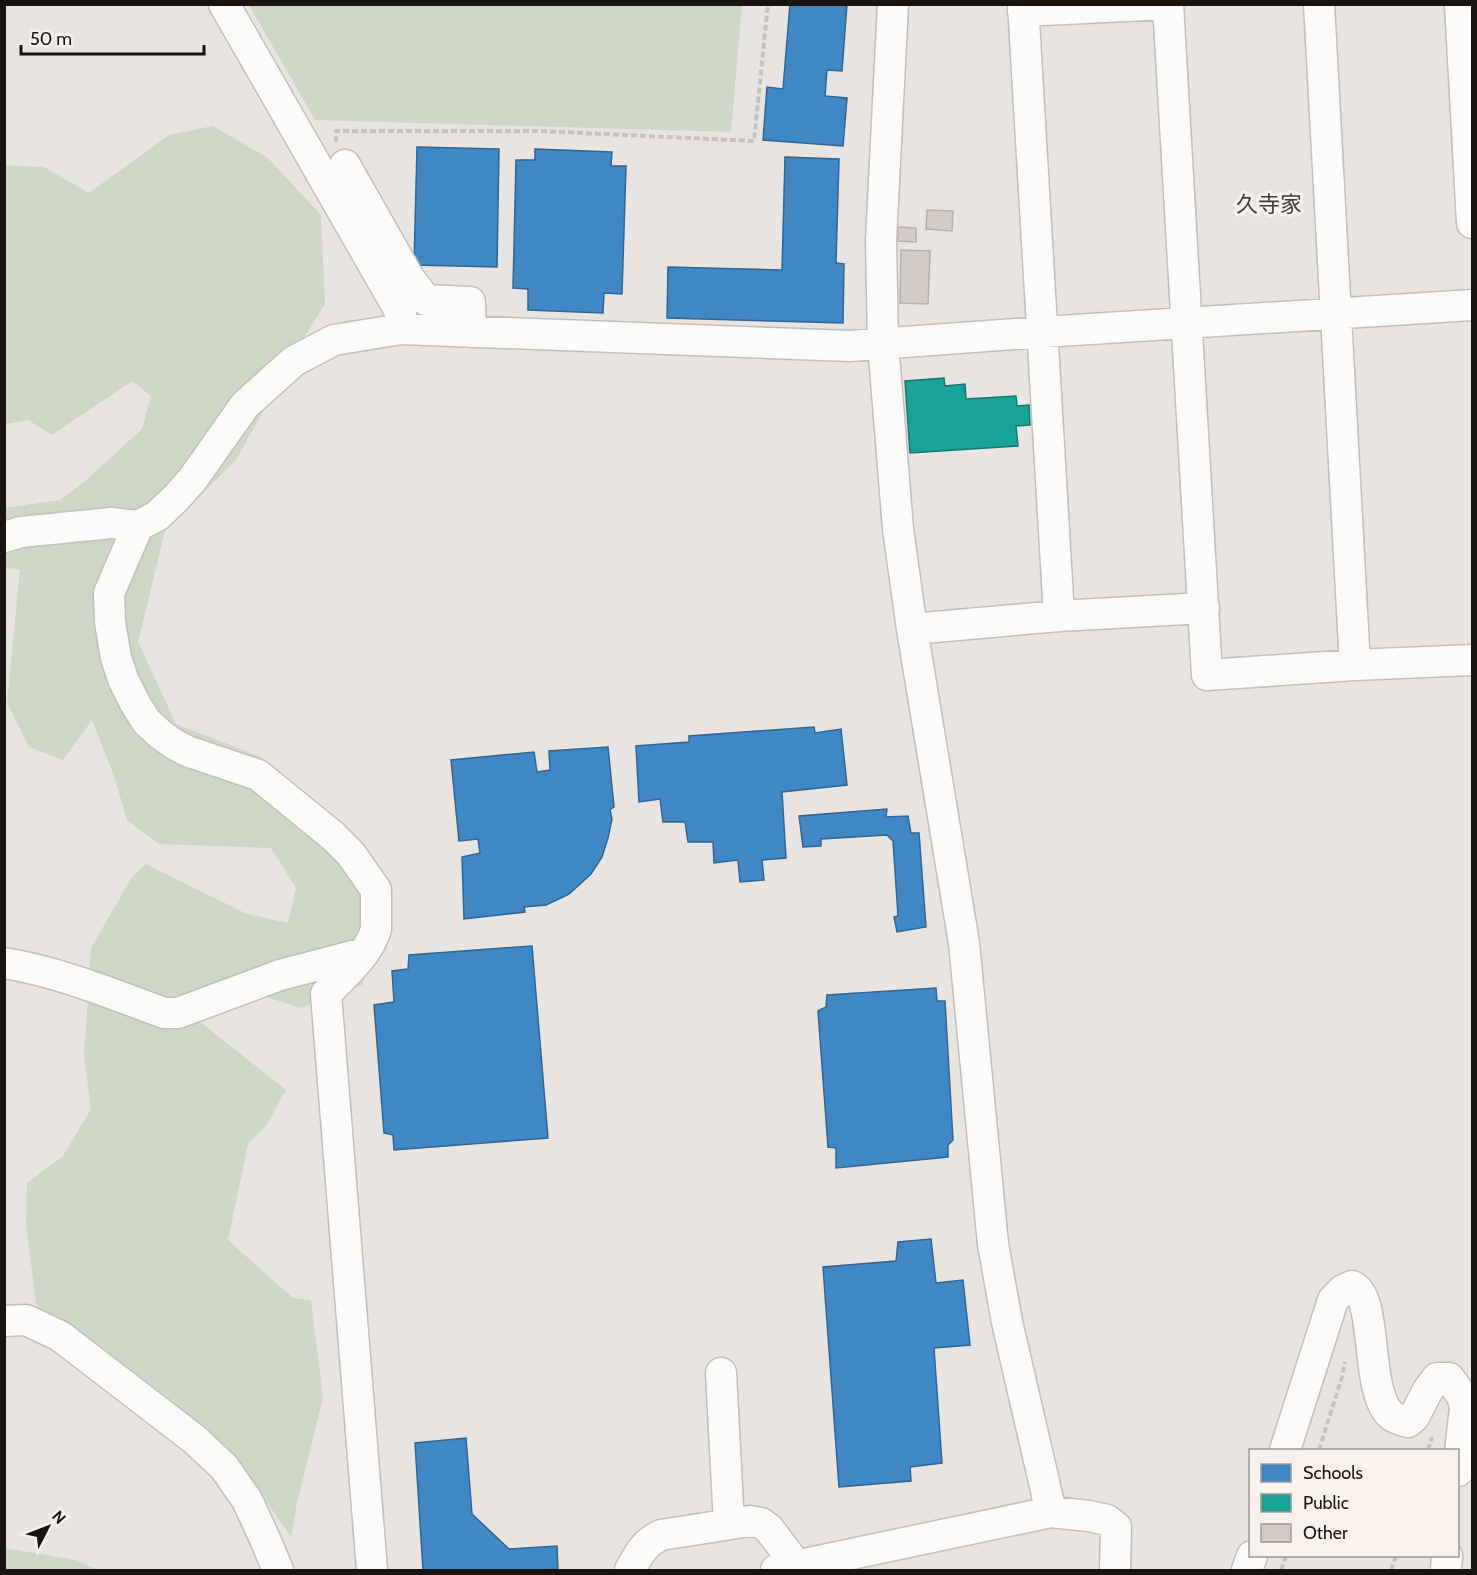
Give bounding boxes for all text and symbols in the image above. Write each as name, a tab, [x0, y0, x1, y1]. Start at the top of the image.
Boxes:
scale bar	[21, 18, 204, 56]
text: 50 m	[30, 28, 72, 50]
district label: 久寺家	[1236, 191, 1302, 218]
legend	[1249, 1449, 1459, 1557]
text: Schools	[1303, 1462, 1363, 1484]
text: Public	[1303, 1492, 1349, 1514]
north arrow	[18, 1497, 78, 1557]
text: N	[48, 1507, 70, 1528]
text: Other	[1303, 1522, 1348, 1544]

